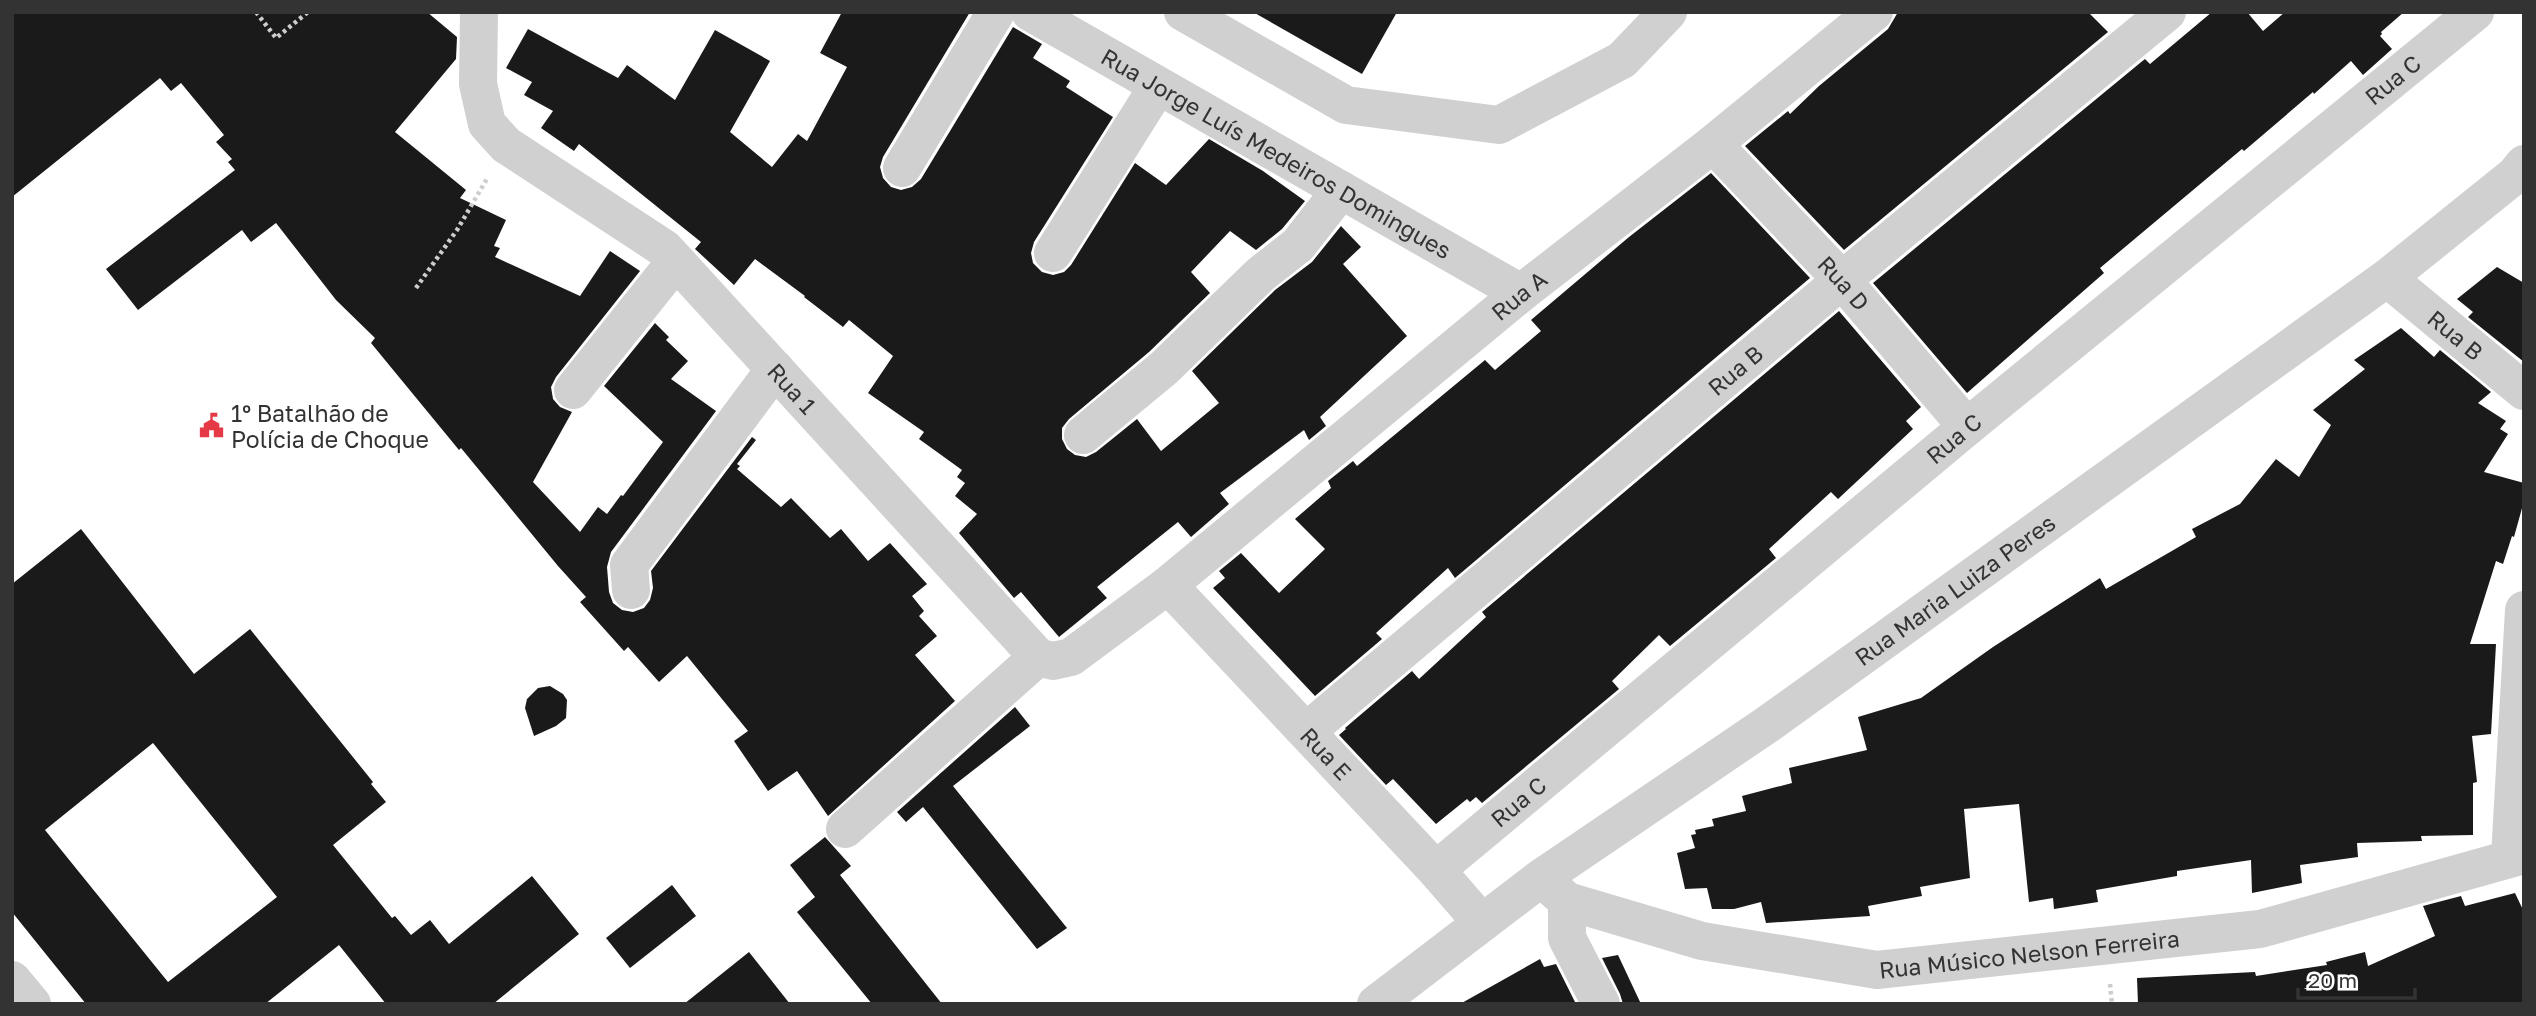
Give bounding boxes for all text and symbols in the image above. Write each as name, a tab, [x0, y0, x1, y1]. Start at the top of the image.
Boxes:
street label: Rua Jorge Luís Medeiros Domingues	[1097, 42, 1456, 264]
street label: Rua C	[2359, 48, 2426, 110]
street label: Rua D	[1812, 250, 1876, 316]
street label: Rua A	[1485, 264, 1552, 326]
street label: Rua B	[2422, 304, 2489, 366]
street label: Rua B	[1702, 339, 1768, 401]
street label: Rua 1	[762, 357, 823, 419]
place label: 1º Batalhão de Polícia de Choque	[231, 399, 429, 453]
street label: Rua C	[1920, 407, 1987, 469]
public building icon: 1º Batalhão de Polícia de Choque	[197, 412, 225, 440]
street label: Rua Maria Luiza Peres	[1849, 508, 2060, 671]
street label: Rua E	[1295, 721, 1358, 785]
street label: Rua C	[1485, 770, 1552, 833]
street label: Rua Músico Nelson Ferreira	[1878, 924, 2181, 984]
scale bar	[2298, 956, 2415, 1000]
text: 20 m	[2308, 967, 2357, 993]

